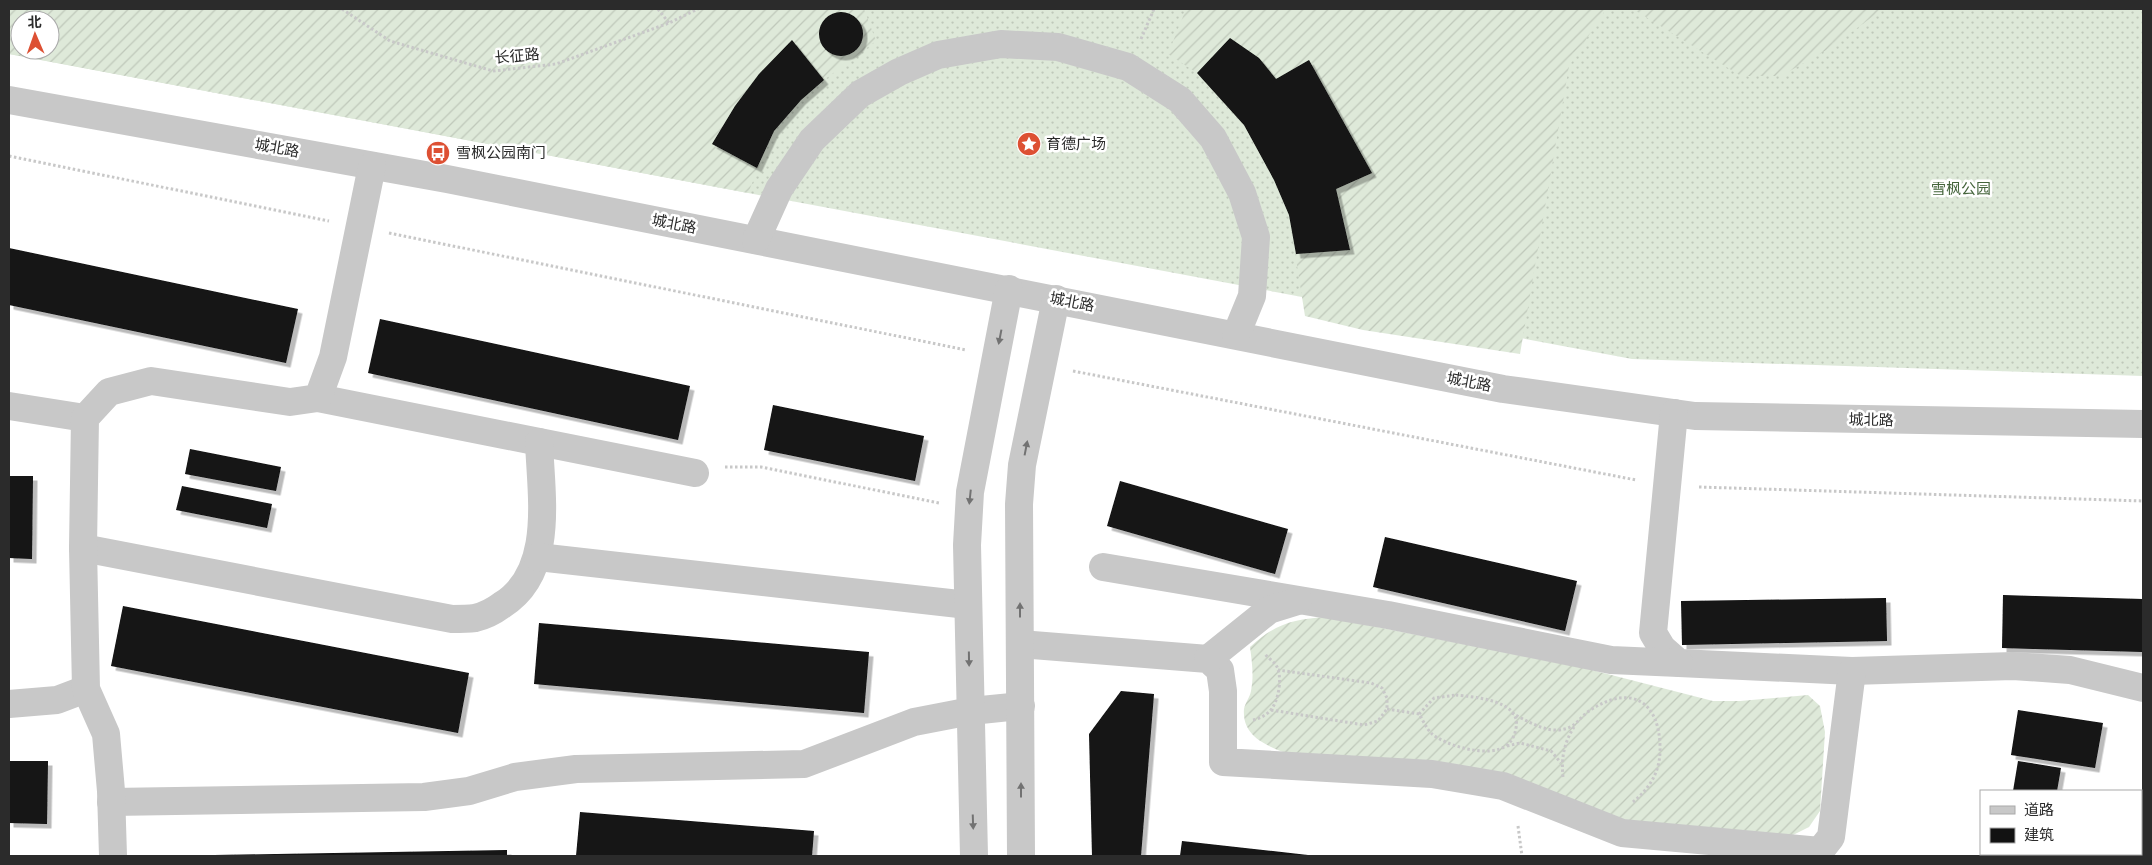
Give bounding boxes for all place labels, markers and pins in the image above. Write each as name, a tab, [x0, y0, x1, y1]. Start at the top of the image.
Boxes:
place icon: 育德广场	[1016, 131, 1042, 157]
place label: 育德广场	[1046, 135, 1106, 153]
bus stop icon: 雪枫公园南门	[425, 140, 451, 166]
place label: 雪枫公园南门	[456, 144, 546, 162]

